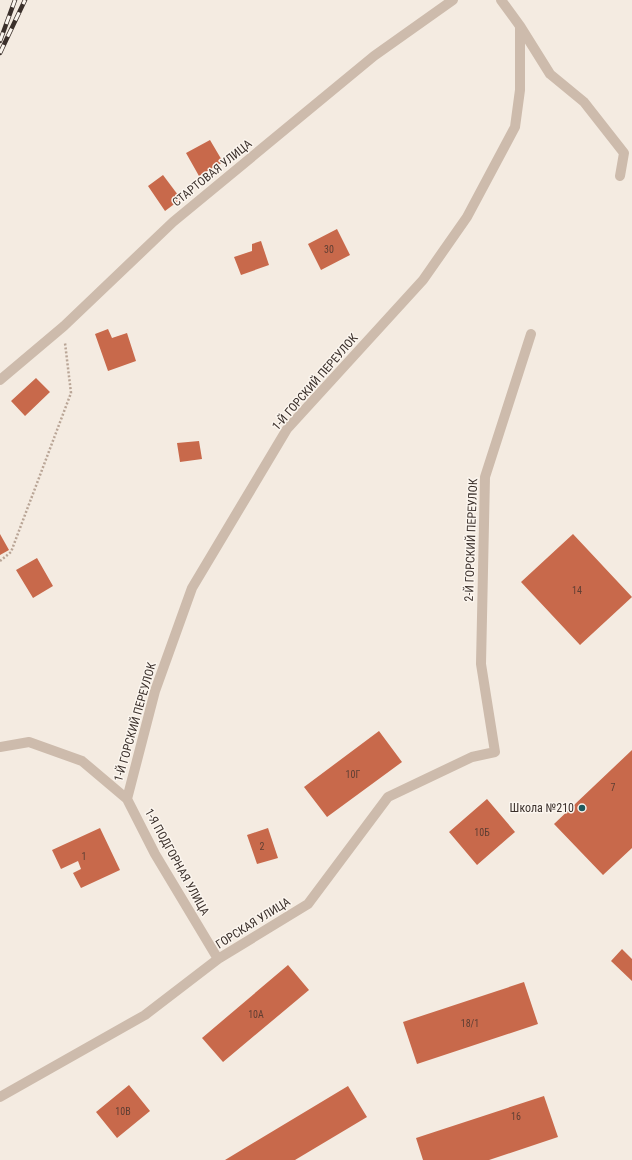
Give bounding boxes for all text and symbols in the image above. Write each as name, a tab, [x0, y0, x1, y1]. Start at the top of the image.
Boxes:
street label: СТАРТОВАЯ УЛИЦА	[169, 137, 255, 209]
house number: 30	[324, 244, 334, 255]
street label: 1-Й ГОРСКИЙ ПЕРЕУЛОК	[269, 330, 361, 433]
street label: 2-Й ГОРСКИЙ ПЕРЕУЛОК	[461, 478, 480, 602]
house number: 14	[572, 585, 582, 596]
street label: 1-Й ГОРСКИЙ ПЕРЕУЛОК	[110, 660, 159, 783]
house number: 10Г	[346, 769, 360, 780]
house number: 7	[611, 782, 616, 793]
place label: Школа №210	[510, 801, 574, 815]
marker: Школа №210	[577, 803, 587, 813]
street label: 1-Я ПОДГОРНАЯ УЛИЦА	[142, 806, 212, 918]
house number: 10Б	[474, 827, 490, 838]
house number: 2	[260, 841, 265, 852]
house number: 1	[82, 851, 86, 862]
street label: ГОРСКАЯ УЛИЦА	[213, 894, 293, 951]
house number: 10А	[248, 1009, 264, 1020]
house number: 18/1	[461, 1018, 479, 1029]
house number: 10В	[115, 1106, 131, 1117]
house number: 16	[511, 1111, 521, 1122]

